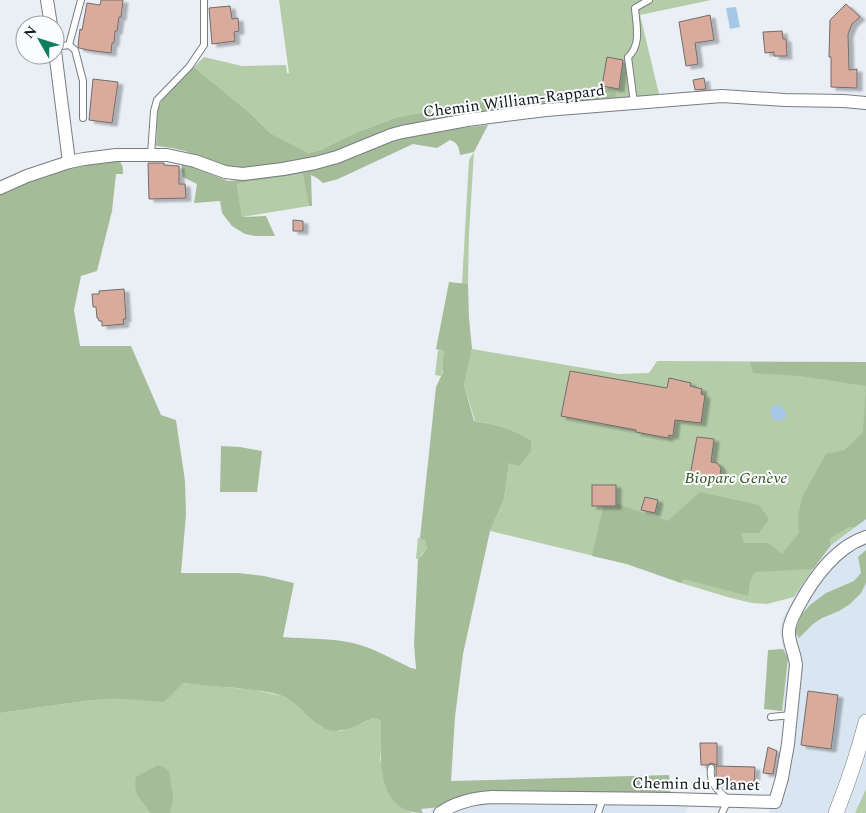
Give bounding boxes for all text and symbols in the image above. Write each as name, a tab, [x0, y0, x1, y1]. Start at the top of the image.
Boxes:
north arrow	[15, 15, 65, 65]
text: N	[19, 21, 42, 43]
street label: Chemin William-Rappard	[422, 78, 606, 124]
park label: Bioparc Genève	[685, 466, 787, 490]
street label: Chemin du Planet	[632, 771, 761, 797]

